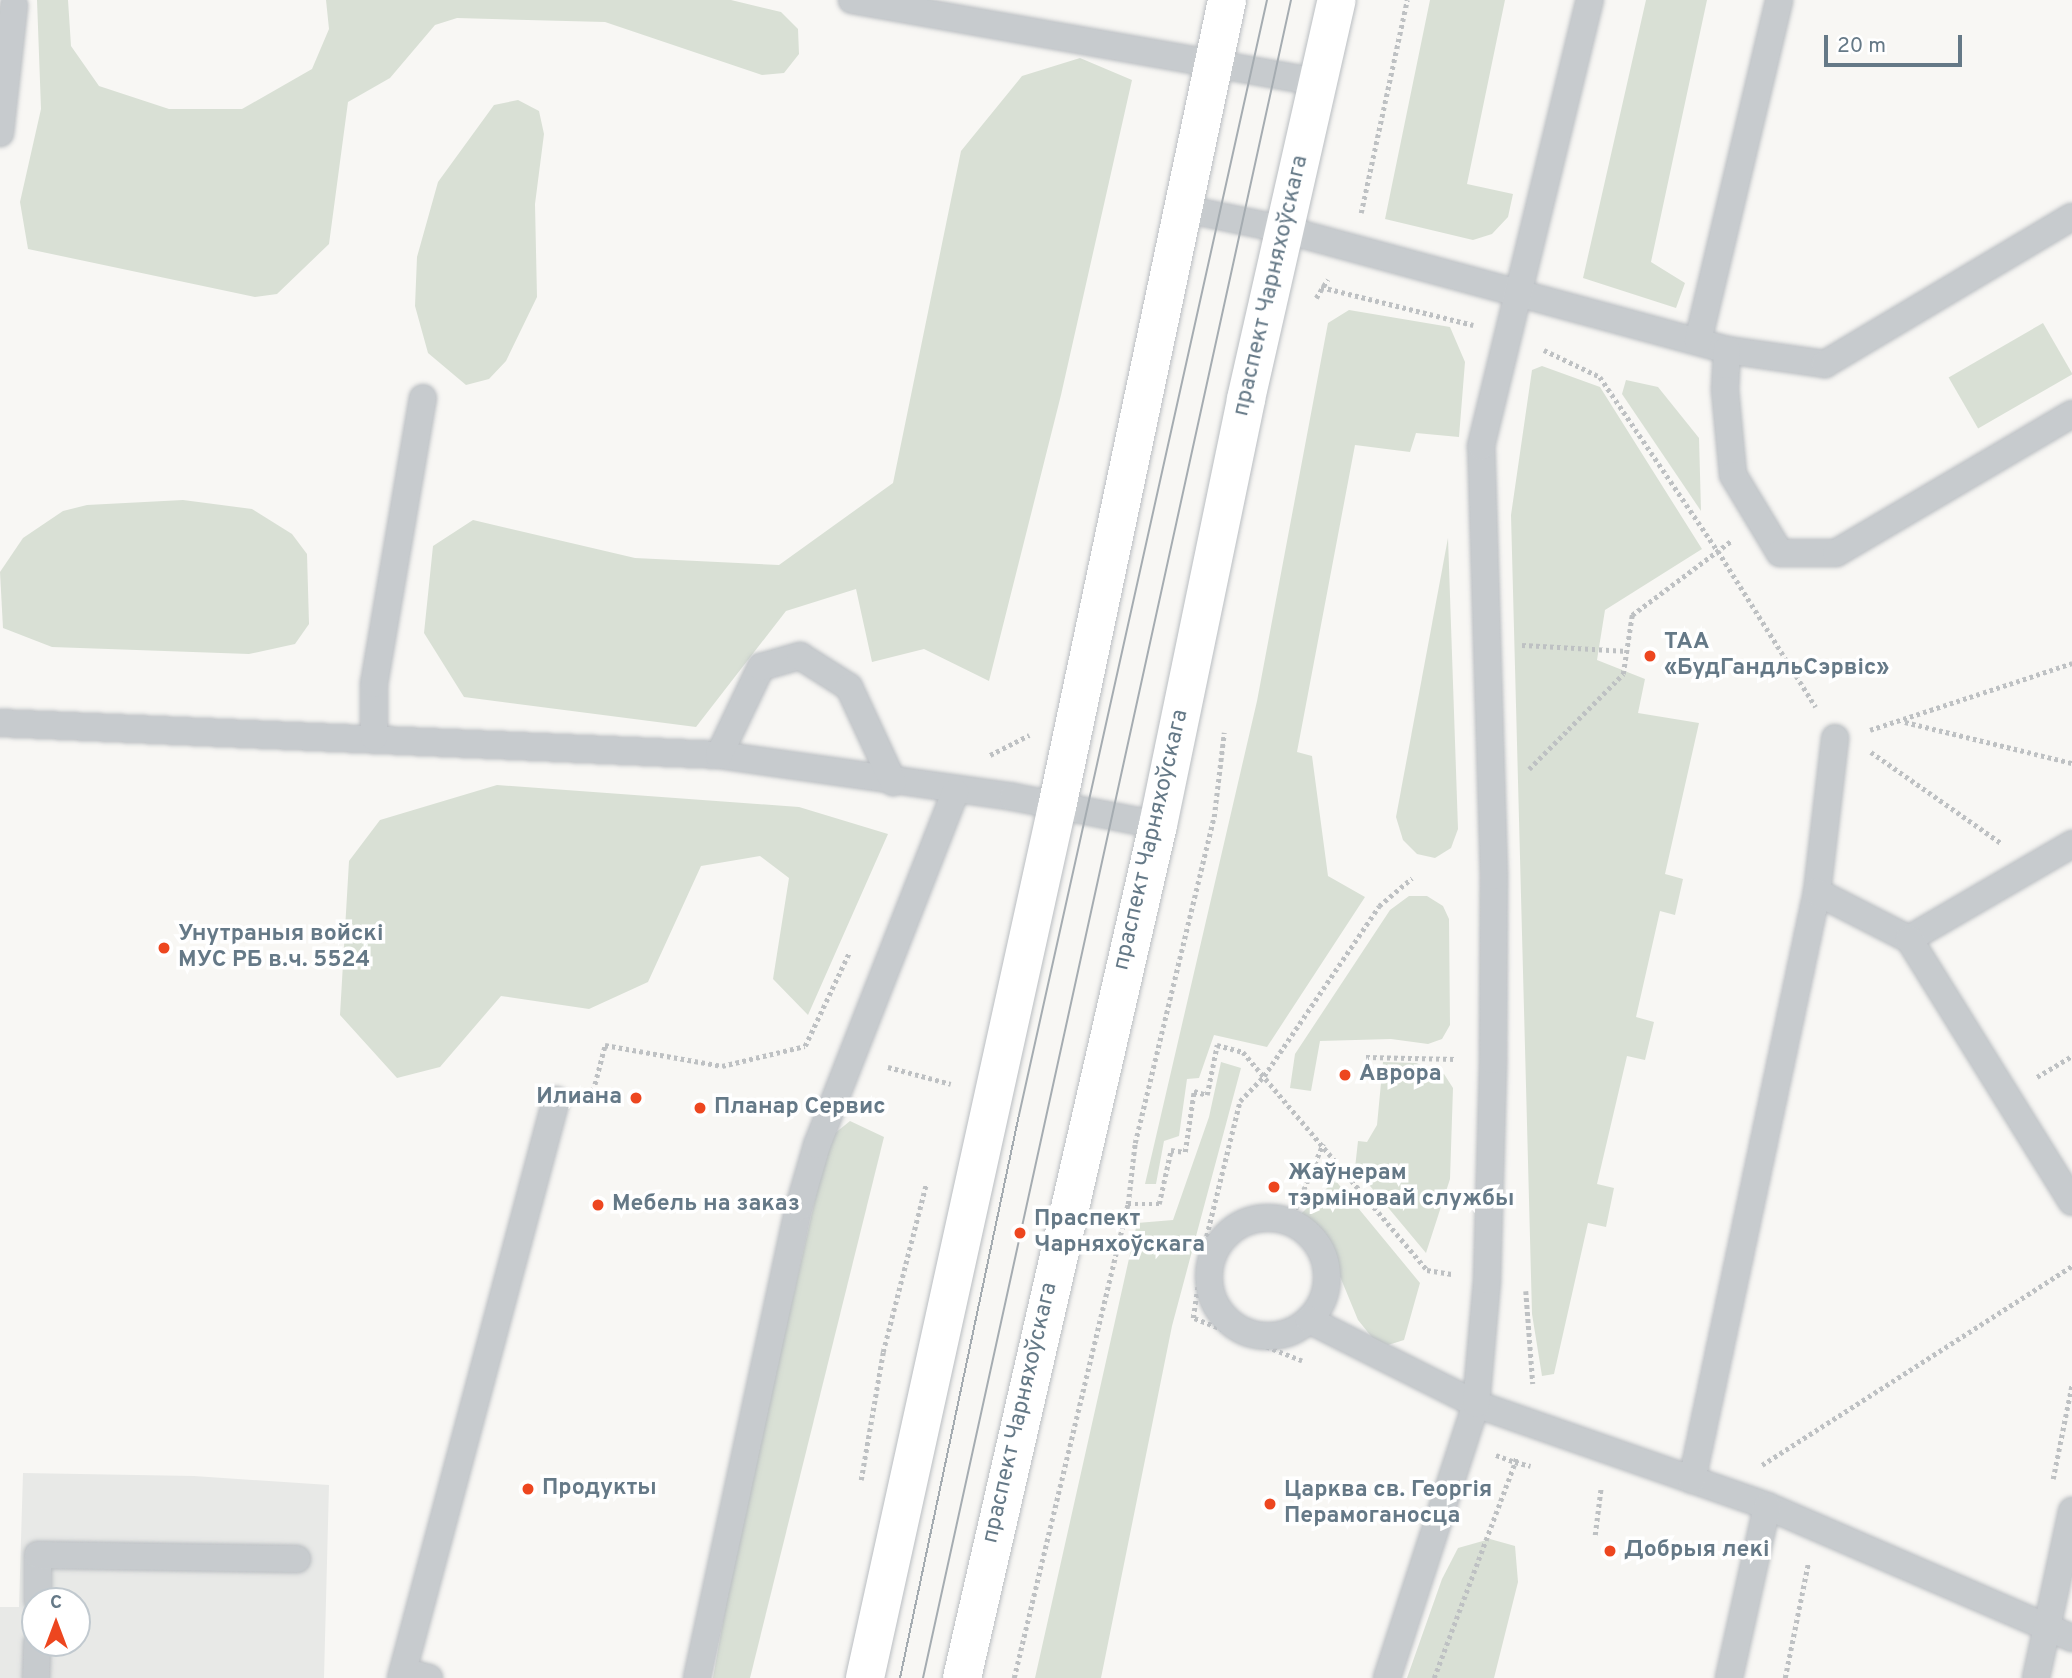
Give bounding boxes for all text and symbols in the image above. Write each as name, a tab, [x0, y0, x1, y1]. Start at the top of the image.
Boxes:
scale bar	[1827, 21, 1965, 65]
text: 20 m	[1837, 33, 1886, 60]
street label: праспект Чарняхоўскага	[1229, 153, 1315, 419]
place label: ТАА «БудГандльСэрвіс»	[1664, 629, 1889, 683]
marker: ТАА «БудГандльСэрвіс»	[1642, 648, 1658, 664]
street label: праспект Чарняхоўскага	[1109, 707, 1195, 973]
place label: Унутраныя войскі МУС РБ в.ч. 5524	[178, 921, 383, 975]
marker: Унутраныя войскі МУС РБ в.ч. 5524	[156, 940, 172, 956]
place label: Аврора	[1359, 1061, 1442, 1089]
marker: Аврора	[1337, 1067, 1353, 1083]
place label: Илиана	[536, 1084, 622, 1112]
marker: Илиана	[628, 1090, 644, 1106]
place label: Планар Сервис	[714, 1094, 886, 1122]
marker: Планар Сервис	[692, 1100, 708, 1116]
place label: Жаўнерам тэрміновай службы	[1288, 1160, 1514, 1214]
marker: Жаўнерам тэрміновай службы	[1266, 1179, 1282, 1195]
place label: Мебель на заказ	[612, 1191, 800, 1219]
marker: Мебель на заказ	[590, 1197, 606, 1213]
place label: Праспект Чарняхоўскага	[1034, 1206, 1205, 1260]
marker: Праспект Чарняхоўскага	[1012, 1225, 1028, 1241]
street label: праспект Чарняхоўскага	[978, 1280, 1064, 1546]
place label: Продукты	[542, 1475, 657, 1503]
place label: Царква св. Георгія Перамоганосца	[1284, 1477, 1492, 1531]
marker: Продукты	[520, 1481, 536, 1497]
marker: Царква св. Георгія Перамоганосца	[1262, 1496, 1278, 1512]
place label: Добрыя лекі	[1624, 1537, 1769, 1565]
marker: Добрыя лекі	[1602, 1543, 1618, 1559]
north arrow	[21, 1587, 91, 1657]
text: С	[50, 1591, 62, 1615]

